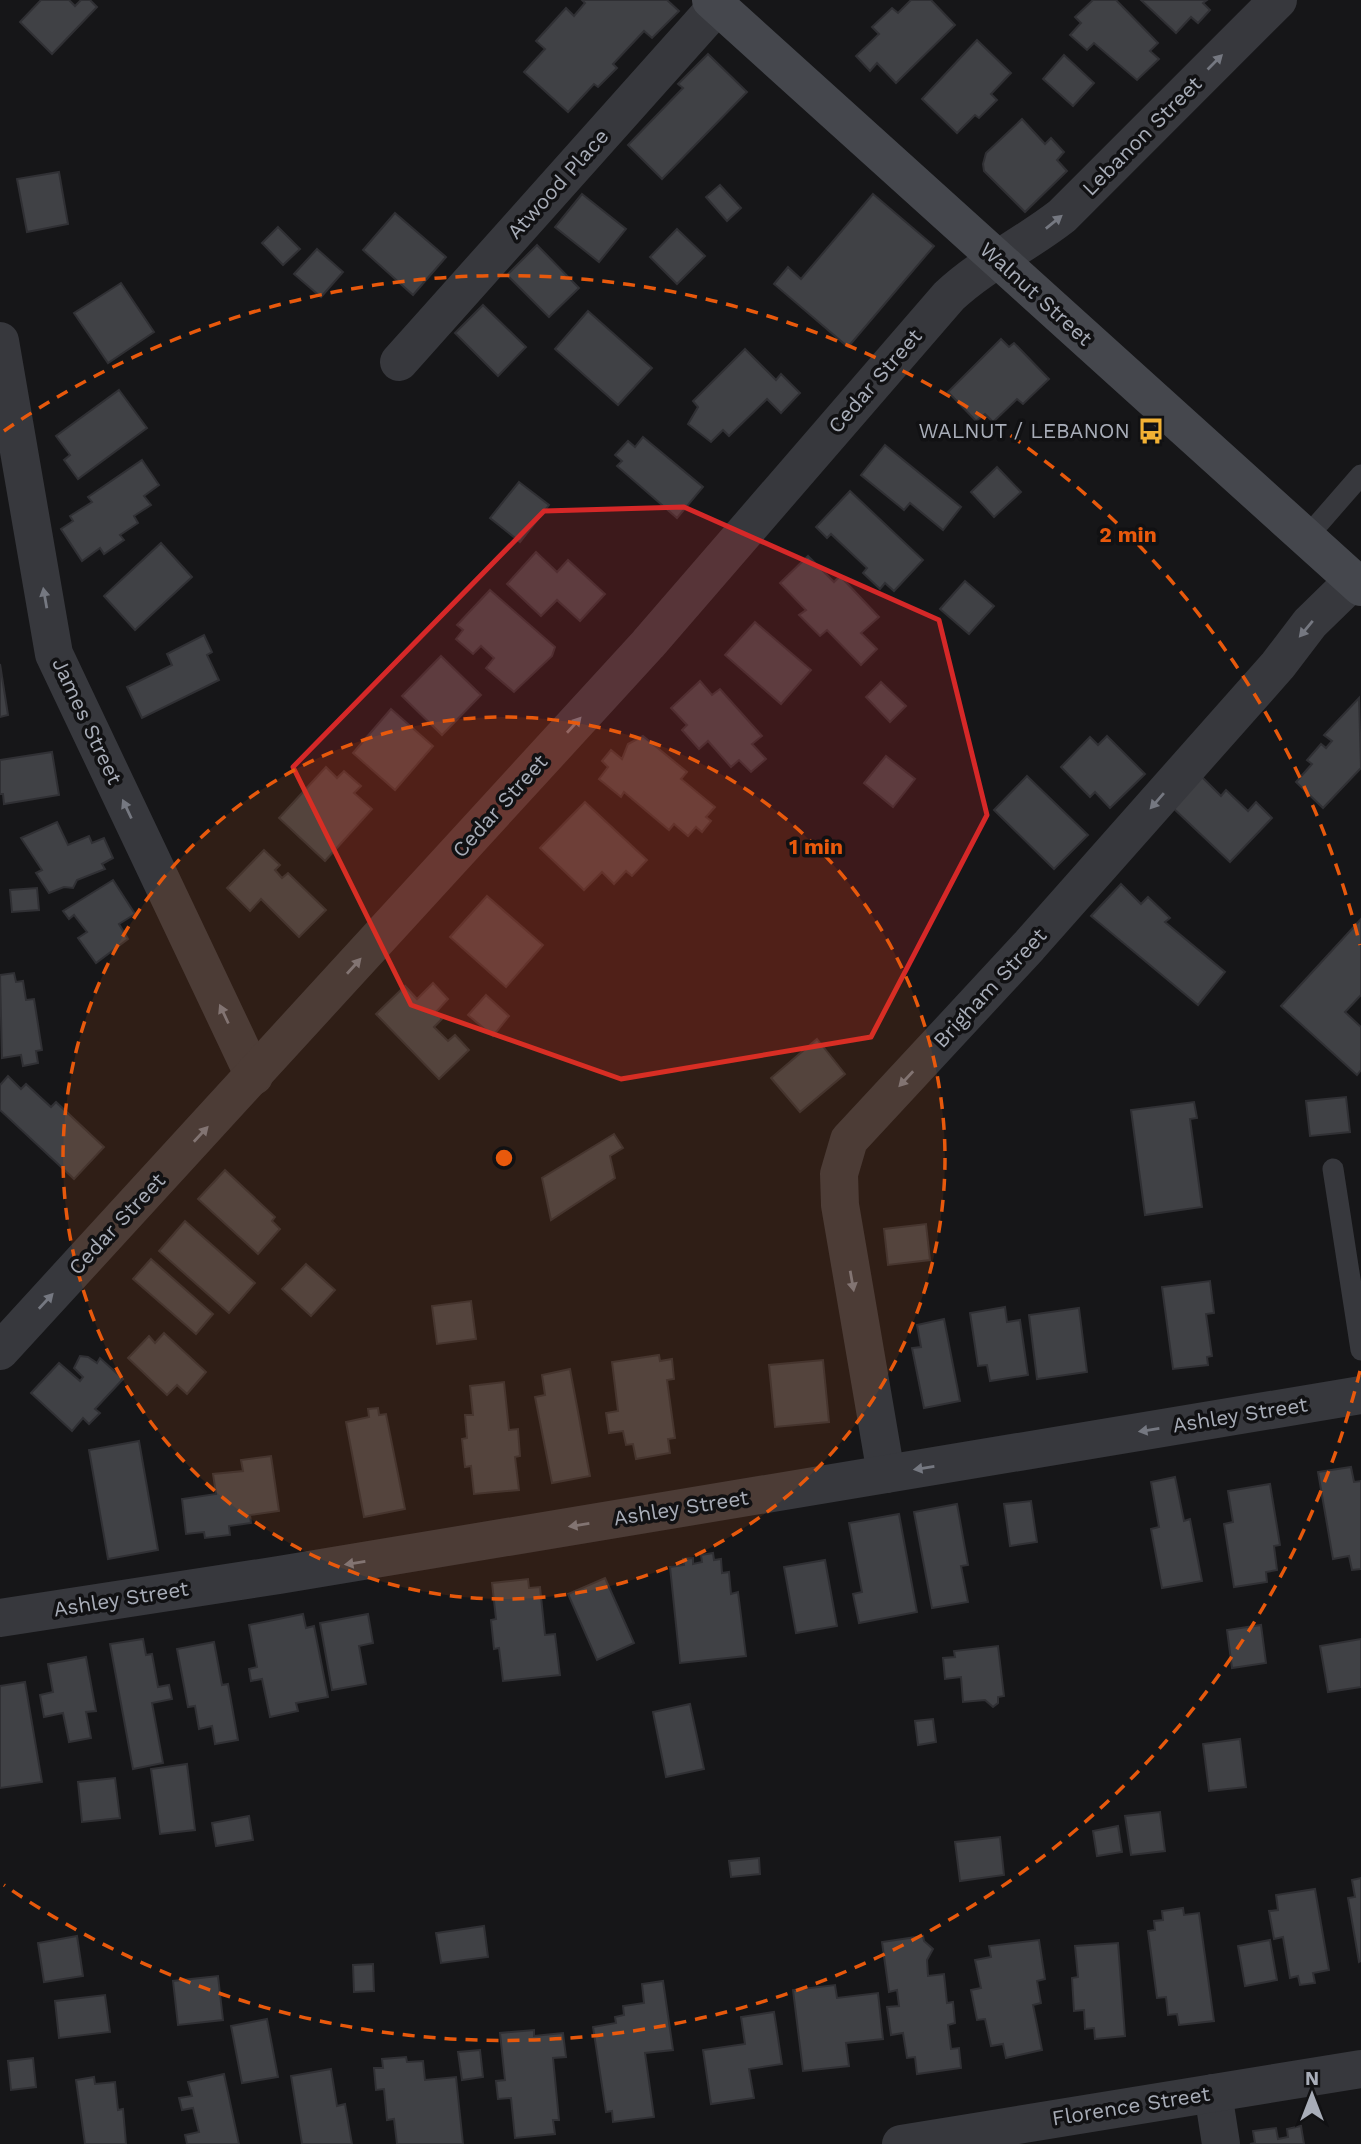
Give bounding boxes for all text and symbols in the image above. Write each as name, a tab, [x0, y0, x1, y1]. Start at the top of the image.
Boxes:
one-way arrow	[1207, 54, 1224, 71]
street label: Lebanon Street	[1077, 71, 1207, 200]
street label: Atwood Place	[502, 123, 614, 244]
one-way arrow	[1044, 215, 1062, 230]
street label: Walnut Street	[975, 237, 1098, 351]
street label: Cedar Street	[823, 323, 927, 438]
bus stop icon: WALNUT / LEBANON	[1136, 416, 1166, 446]
place label: WALNUT / LEBANON	[918, 418, 1130, 443]
text: 2 min	[1099, 522, 1157, 547]
one-way arrow	[39, 587, 50, 609]
one-way arrow	[1298, 620, 1314, 638]
street label: James Street	[47, 653, 128, 788]
one-way arrow	[566, 716, 582, 734]
street label: Cedar Street	[447, 749, 553, 862]
one-way arrow	[1149, 792, 1165, 810]
one-way arrow	[122, 799, 133, 819]
text: 1 min	[789, 834, 843, 859]
street label: Brigham Street	[928, 923, 1052, 1053]
one-way arrow	[346, 958, 362, 975]
one-way arrow	[219, 1004, 230, 1025]
one-way arrow	[898, 1070, 914, 1088]
one-way arrow	[193, 1125, 209, 1143]
centre of rings	[492, 1146, 516, 1170]
street label: Cedar Street	[63, 1167, 170, 1280]
one-way arrow	[847, 1270, 858, 1292]
one-way arrow	[38, 1293, 54, 1310]
street label: Ashley Street	[1171, 1391, 1310, 1438]
one-way arrow	[1138, 1425, 1160, 1436]
one-way arrow	[913, 1463, 935, 1474]
street label: Ashley Street	[612, 1484, 751, 1531]
one-way arrow	[568, 1520, 590, 1531]
one-way arrow	[344, 1558, 366, 1569]
street label: Ashley Street	[52, 1575, 191, 1622]
north arrow	[1277, 2060, 1347, 2130]
text: N	[1305, 2067, 1319, 2090]
street label: Florence Street	[1050, 2081, 1212, 2130]

